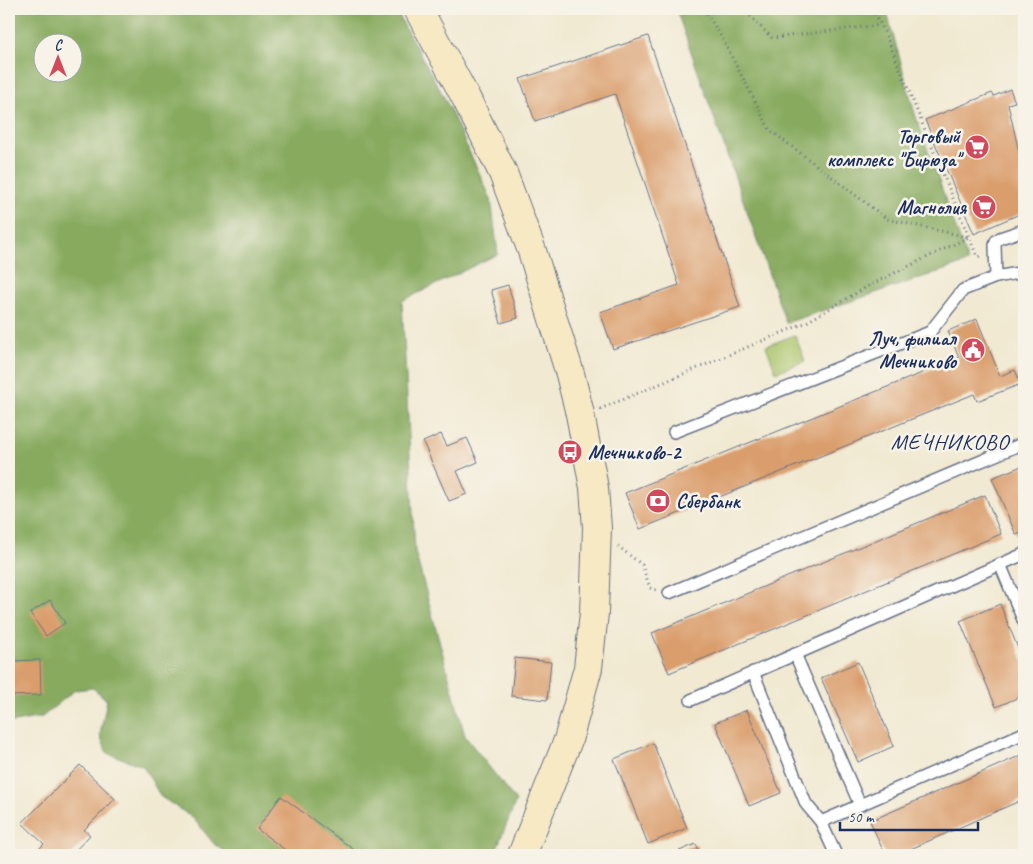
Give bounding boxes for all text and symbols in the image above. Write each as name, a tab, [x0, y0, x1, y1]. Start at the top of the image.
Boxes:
north arrow	[32, 32, 82, 82]
text: С	[55, 37, 64, 54]
place label: Торговый комплекс "Бирюза"	[827, 124, 964, 173]
supermarket icon: Торговый комплекс "Бирюза"	[964, 134, 990, 160]
supermarket icon: Магнолия	[971, 194, 997, 220]
place label: Магнолия	[897, 195, 968, 220]
place label: Луч, филиал Мечниково	[868, 326, 958, 374]
public building icon: Луч, филиал Мечниково	[960, 337, 986, 363]
district label: МЕЧНИКОВО	[891, 428, 1010, 456]
bus stop icon: Мечниково-2	[557, 439, 583, 465]
place label: Мечниково-2	[588, 440, 682, 465]
bank icon: Сбербанк	[645, 488, 671, 514]
place label: Сбербанк	[676, 489, 742, 514]
scale bar	[840, 799, 978, 831]
text: 50 m	[848, 808, 875, 827]

